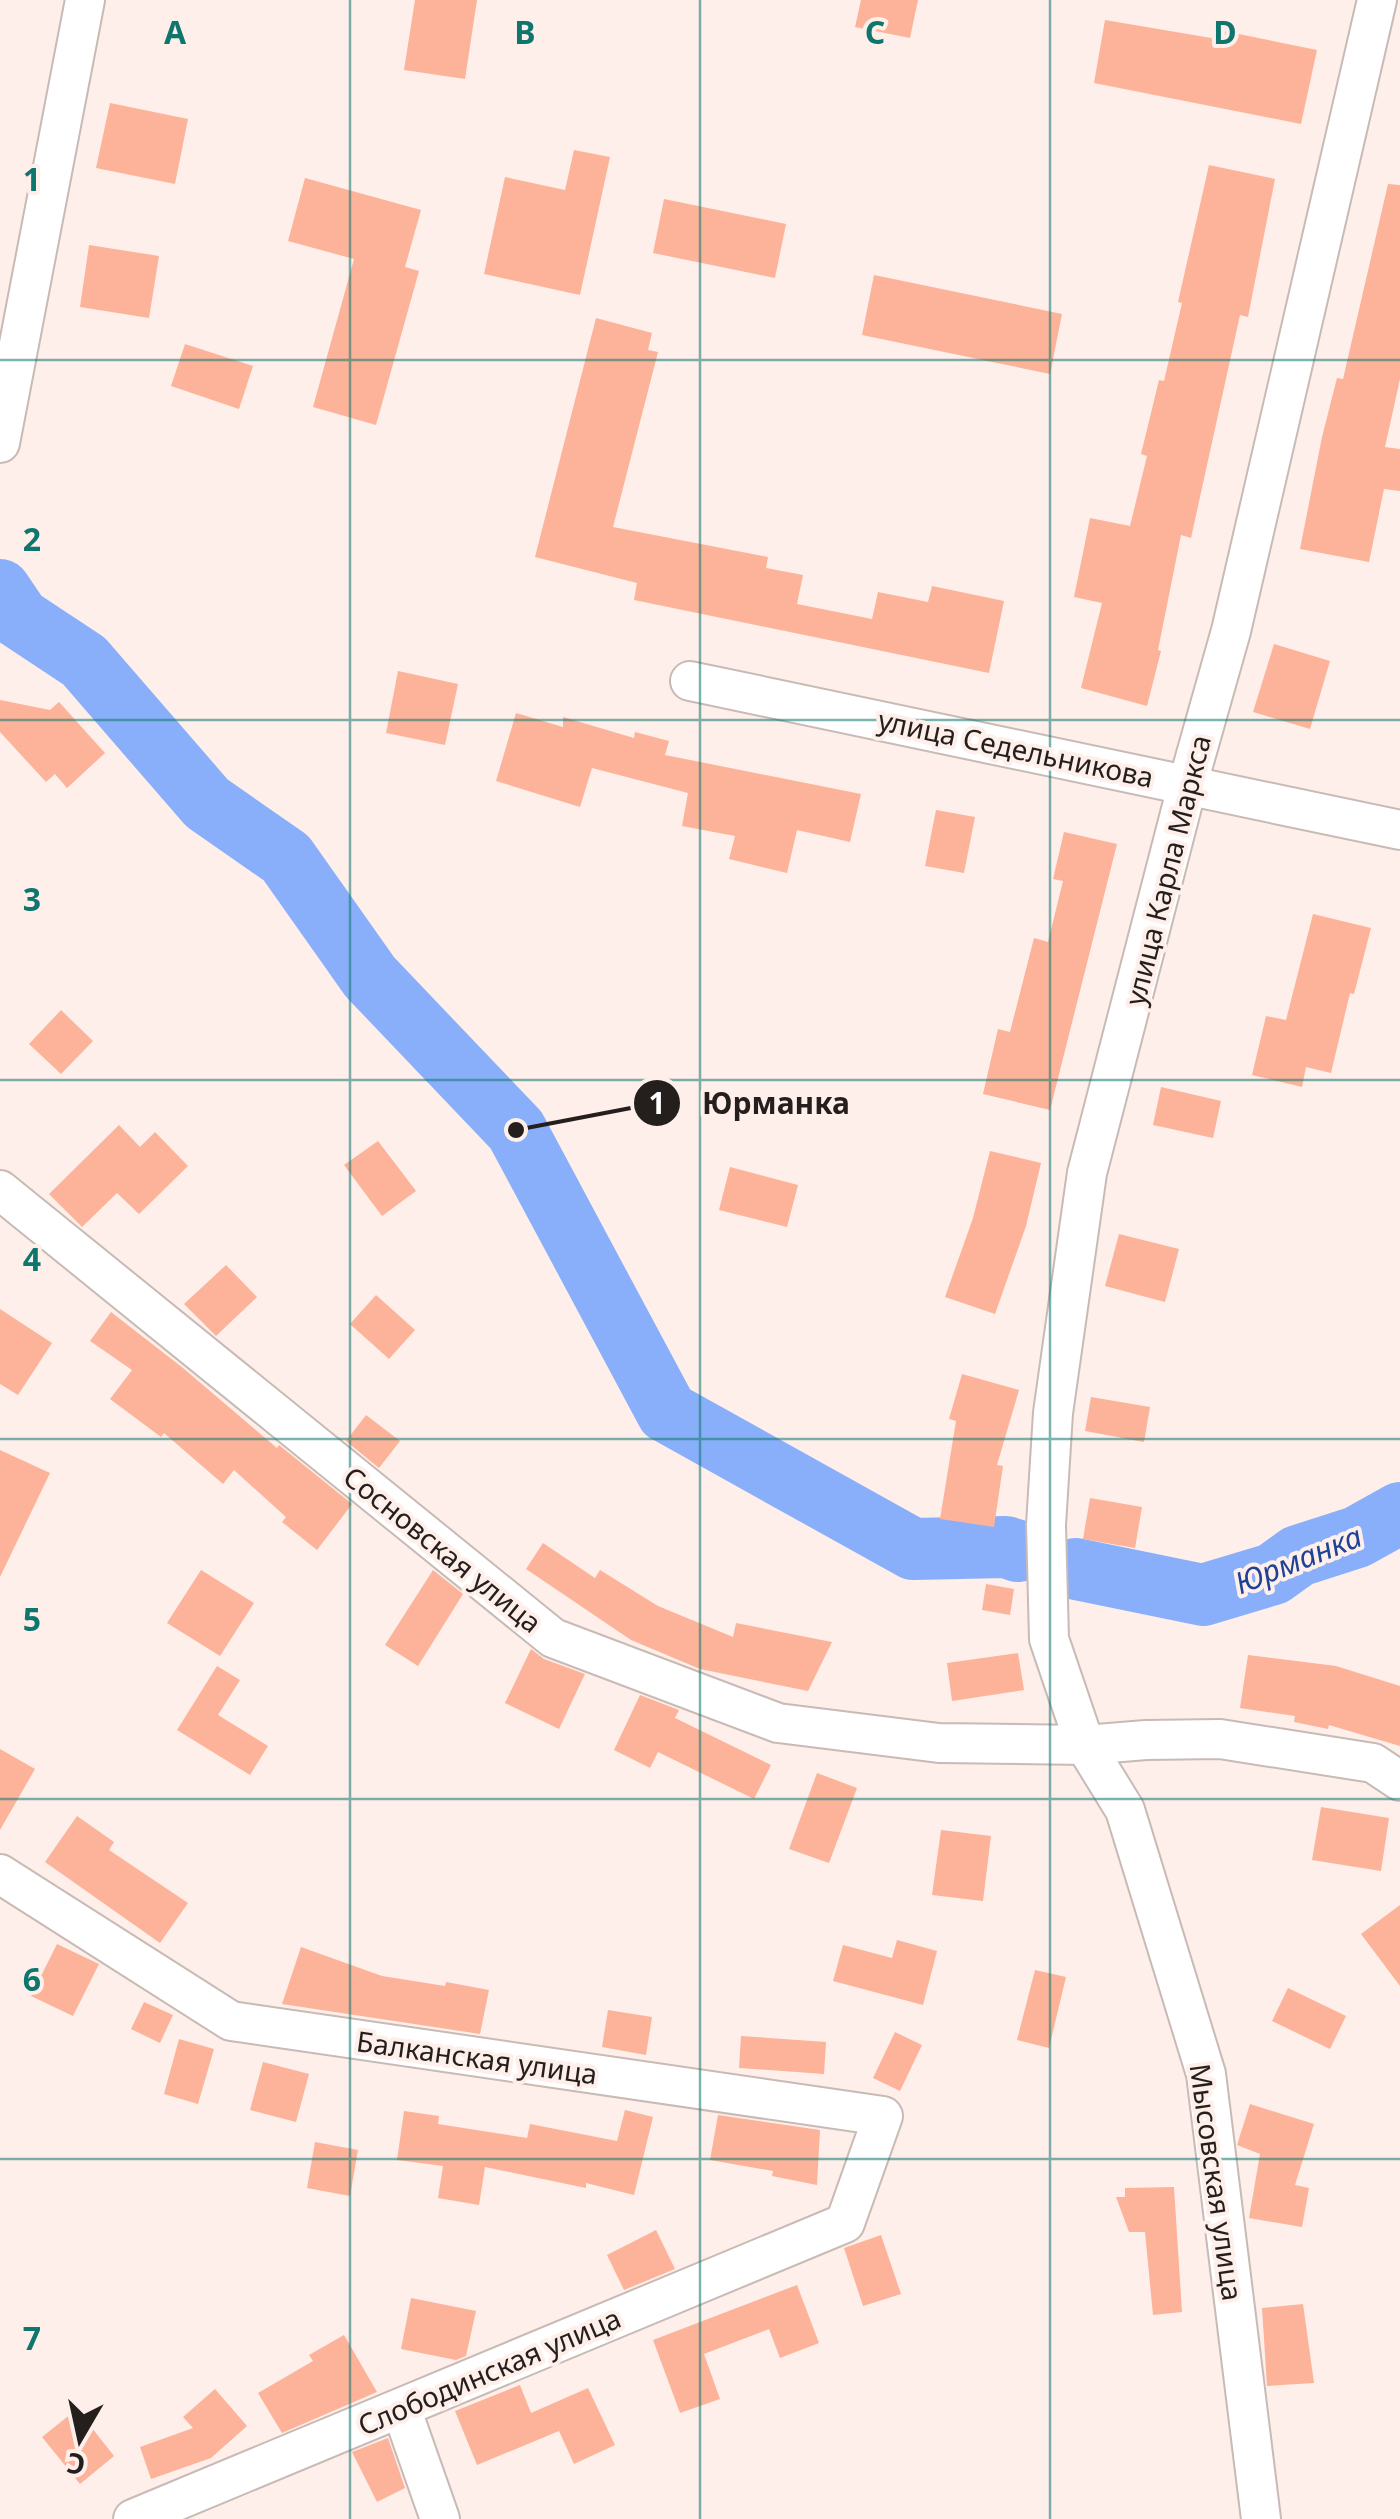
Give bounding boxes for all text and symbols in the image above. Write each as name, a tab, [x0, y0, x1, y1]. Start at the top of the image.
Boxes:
text: A	[164, 10, 187, 53]
text: B	[514, 10, 536, 53]
text: C	[865, 10, 885, 53]
text: D	[1213, 10, 1237, 53]
text: 1	[23, 157, 41, 200]
text: 2	[23, 517, 41, 560]
street label: улица Седельникова	[875, 700, 1157, 796]
street label: улица Карла Маркса	[1115, 731, 1219, 1009]
text: 3	[23, 877, 41, 920]
callout: Юрманка	[632, 1073, 870, 1133]
text: 1	[648, 1082, 666, 1123]
text: Юрманка	[702, 1082, 850, 1123]
text: 4	[23, 1237, 41, 1280]
street label: Сосновская улица	[336, 1457, 550, 1641]
water label: Юрманка	[1228, 1515, 1368, 1603]
text: 5	[23, 1597, 41, 1640]
text: 6	[23, 1957, 41, 2000]
street label: Балканская улица	[354, 2021, 600, 2093]
street label: Мысовская улица	[1182, 2061, 1252, 2303]
street label: Слободинская улица	[352, 2298, 626, 2444]
text: 7	[23, 2316, 41, 2359]
north arrow	[30, 2389, 130, 2489]
text: С	[64, 2445, 88, 2485]

